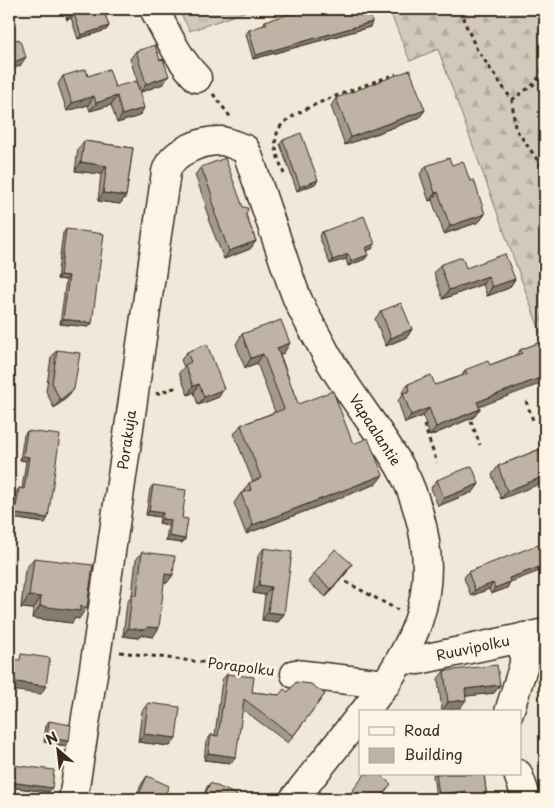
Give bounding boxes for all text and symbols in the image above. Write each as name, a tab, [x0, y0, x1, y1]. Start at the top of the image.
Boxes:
street label: Vapaalantie	[344, 390, 406, 470]
street label: Porakuja	[112, 408, 141, 471]
street label: Ruuvipolku	[434, 629, 511, 666]
street label: Porapolku	[206, 652, 276, 681]
legend	[359, 710, 522, 776]
text: Road	[404, 718, 440, 741]
north arrow	[32, 726, 82, 776]
text: N	[42, 726, 61, 750]
text: Building	[404, 742, 463, 765]

